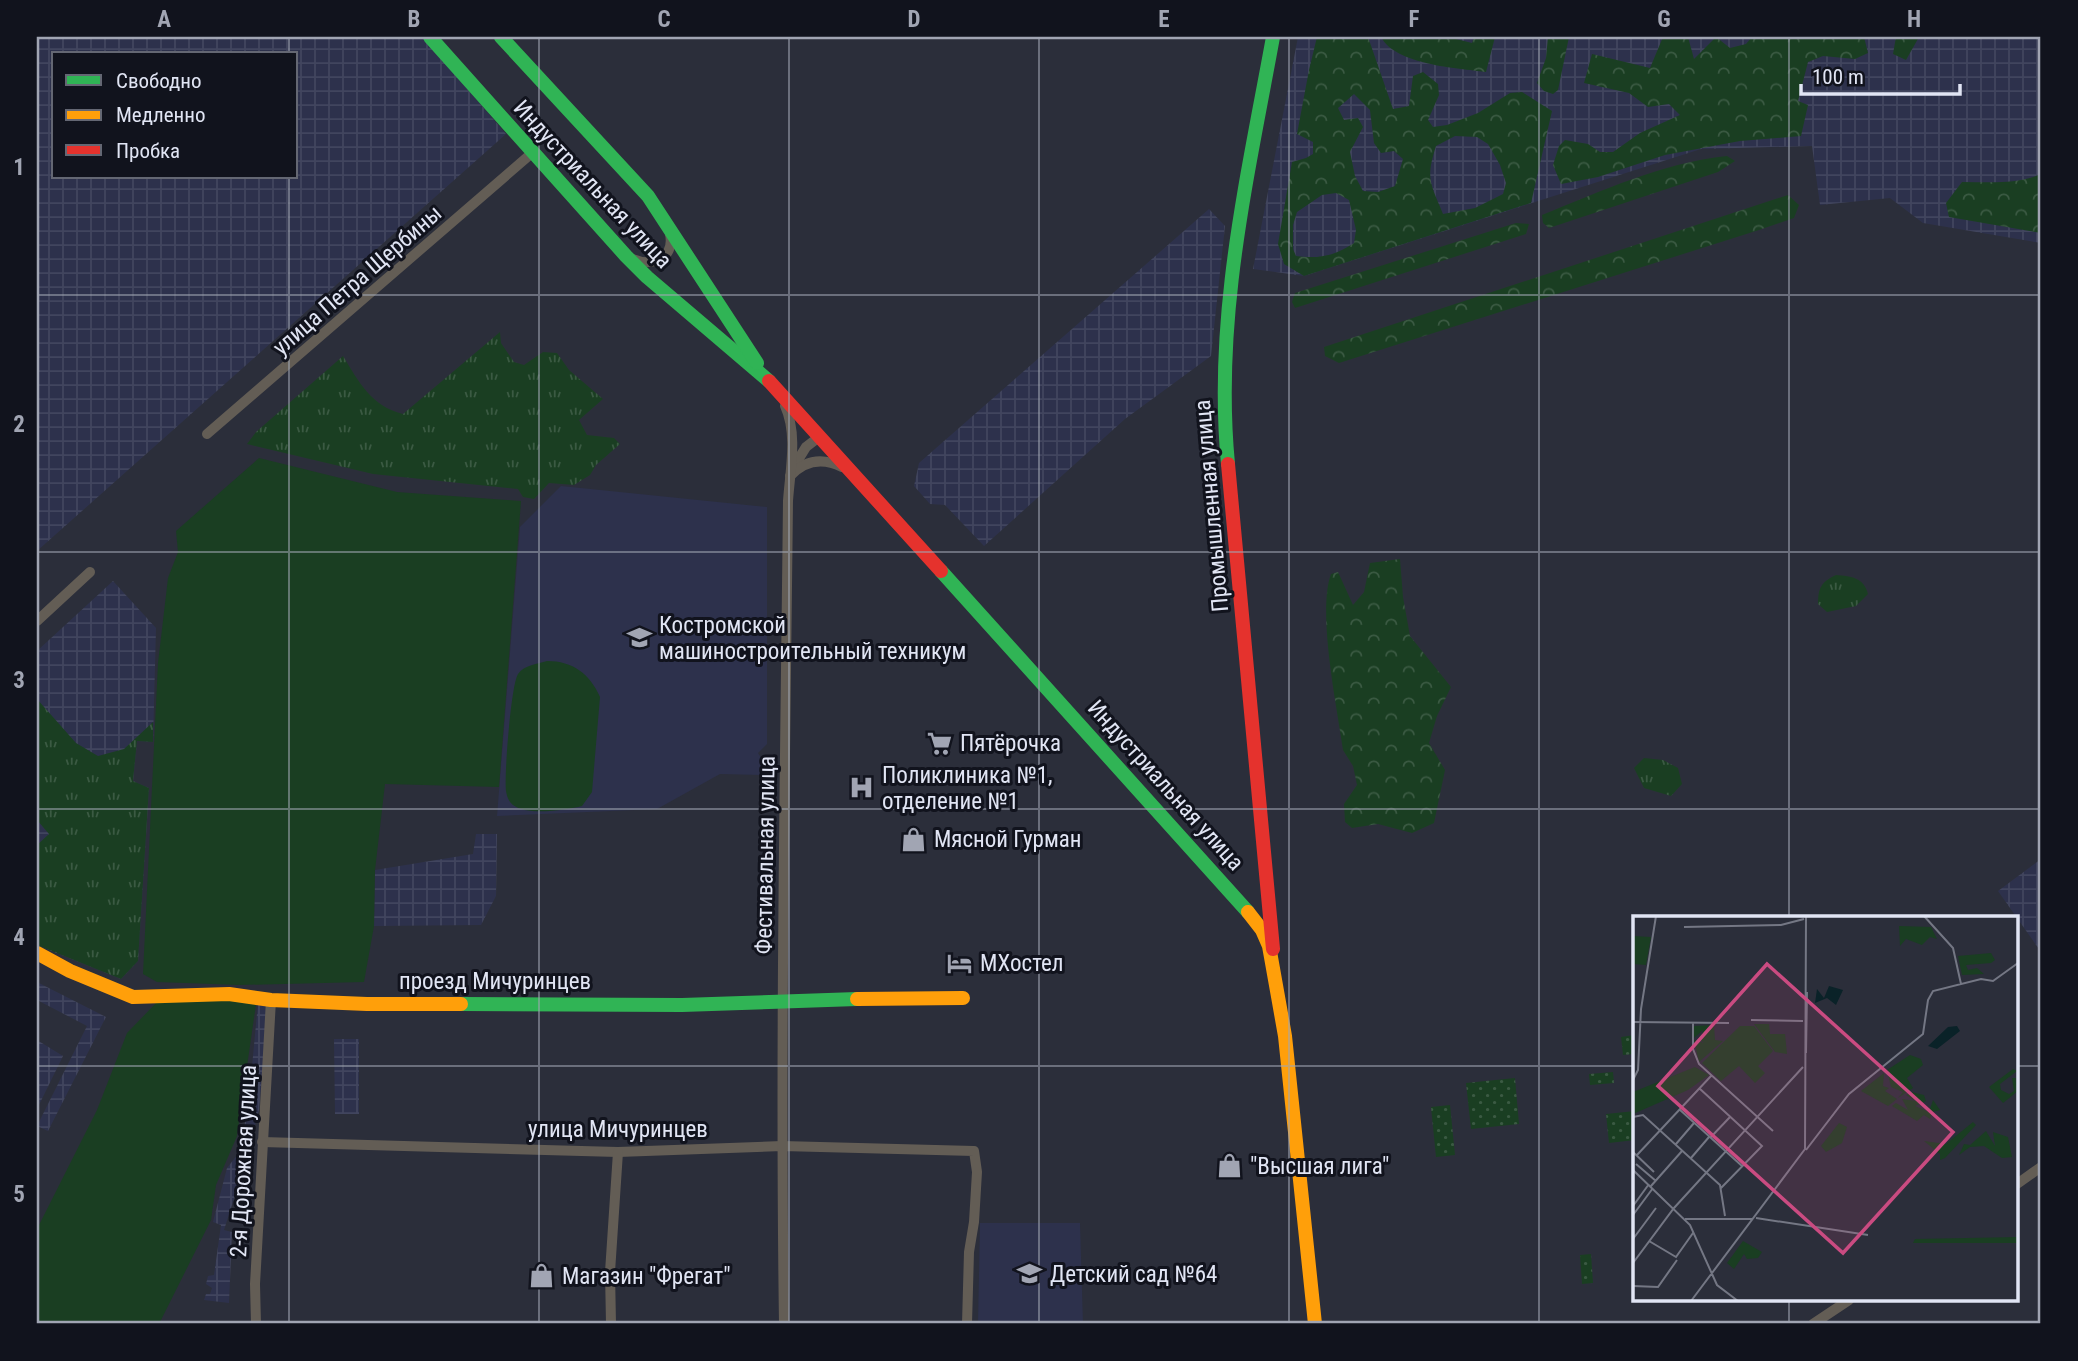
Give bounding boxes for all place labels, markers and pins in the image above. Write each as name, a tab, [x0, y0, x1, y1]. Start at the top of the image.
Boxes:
place label: Костромской машиностроительный техникум	[659, 612, 966, 665]
school or university icon: Костромской машиностроительный техникум	[625, 624, 653, 652]
supermarket icon: Пятёрочка	[926, 729, 954, 757]
place label: Пятёрочка	[960, 730, 1061, 757]
place label: Поликлиника №1, отделение №1	[882, 762, 1053, 815]
hospital icon: Поликлиника №1, отделение №1	[848, 774, 876, 802]
shop icon: Мясной Гурман	[900, 825, 928, 853]
place label: Мясной Гурман	[934, 826, 1081, 853]
hotel icon: МХостел	[946, 949, 974, 977]
place label: МХостел	[980, 950, 1064, 977]
shop icon: "Высшая лига"	[1216, 1152, 1244, 1180]
place label: "Высшая лига"	[1250, 1153, 1389, 1180]
school or university icon: Детский сад №64	[1016, 1260, 1044, 1288]
place label: Детский сад №64	[1050, 1261, 1217, 1288]
shop icon: Магазин "Фрегат"	[528, 1262, 556, 1290]
place label: Магазин "Фрегат"	[562, 1263, 731, 1290]

